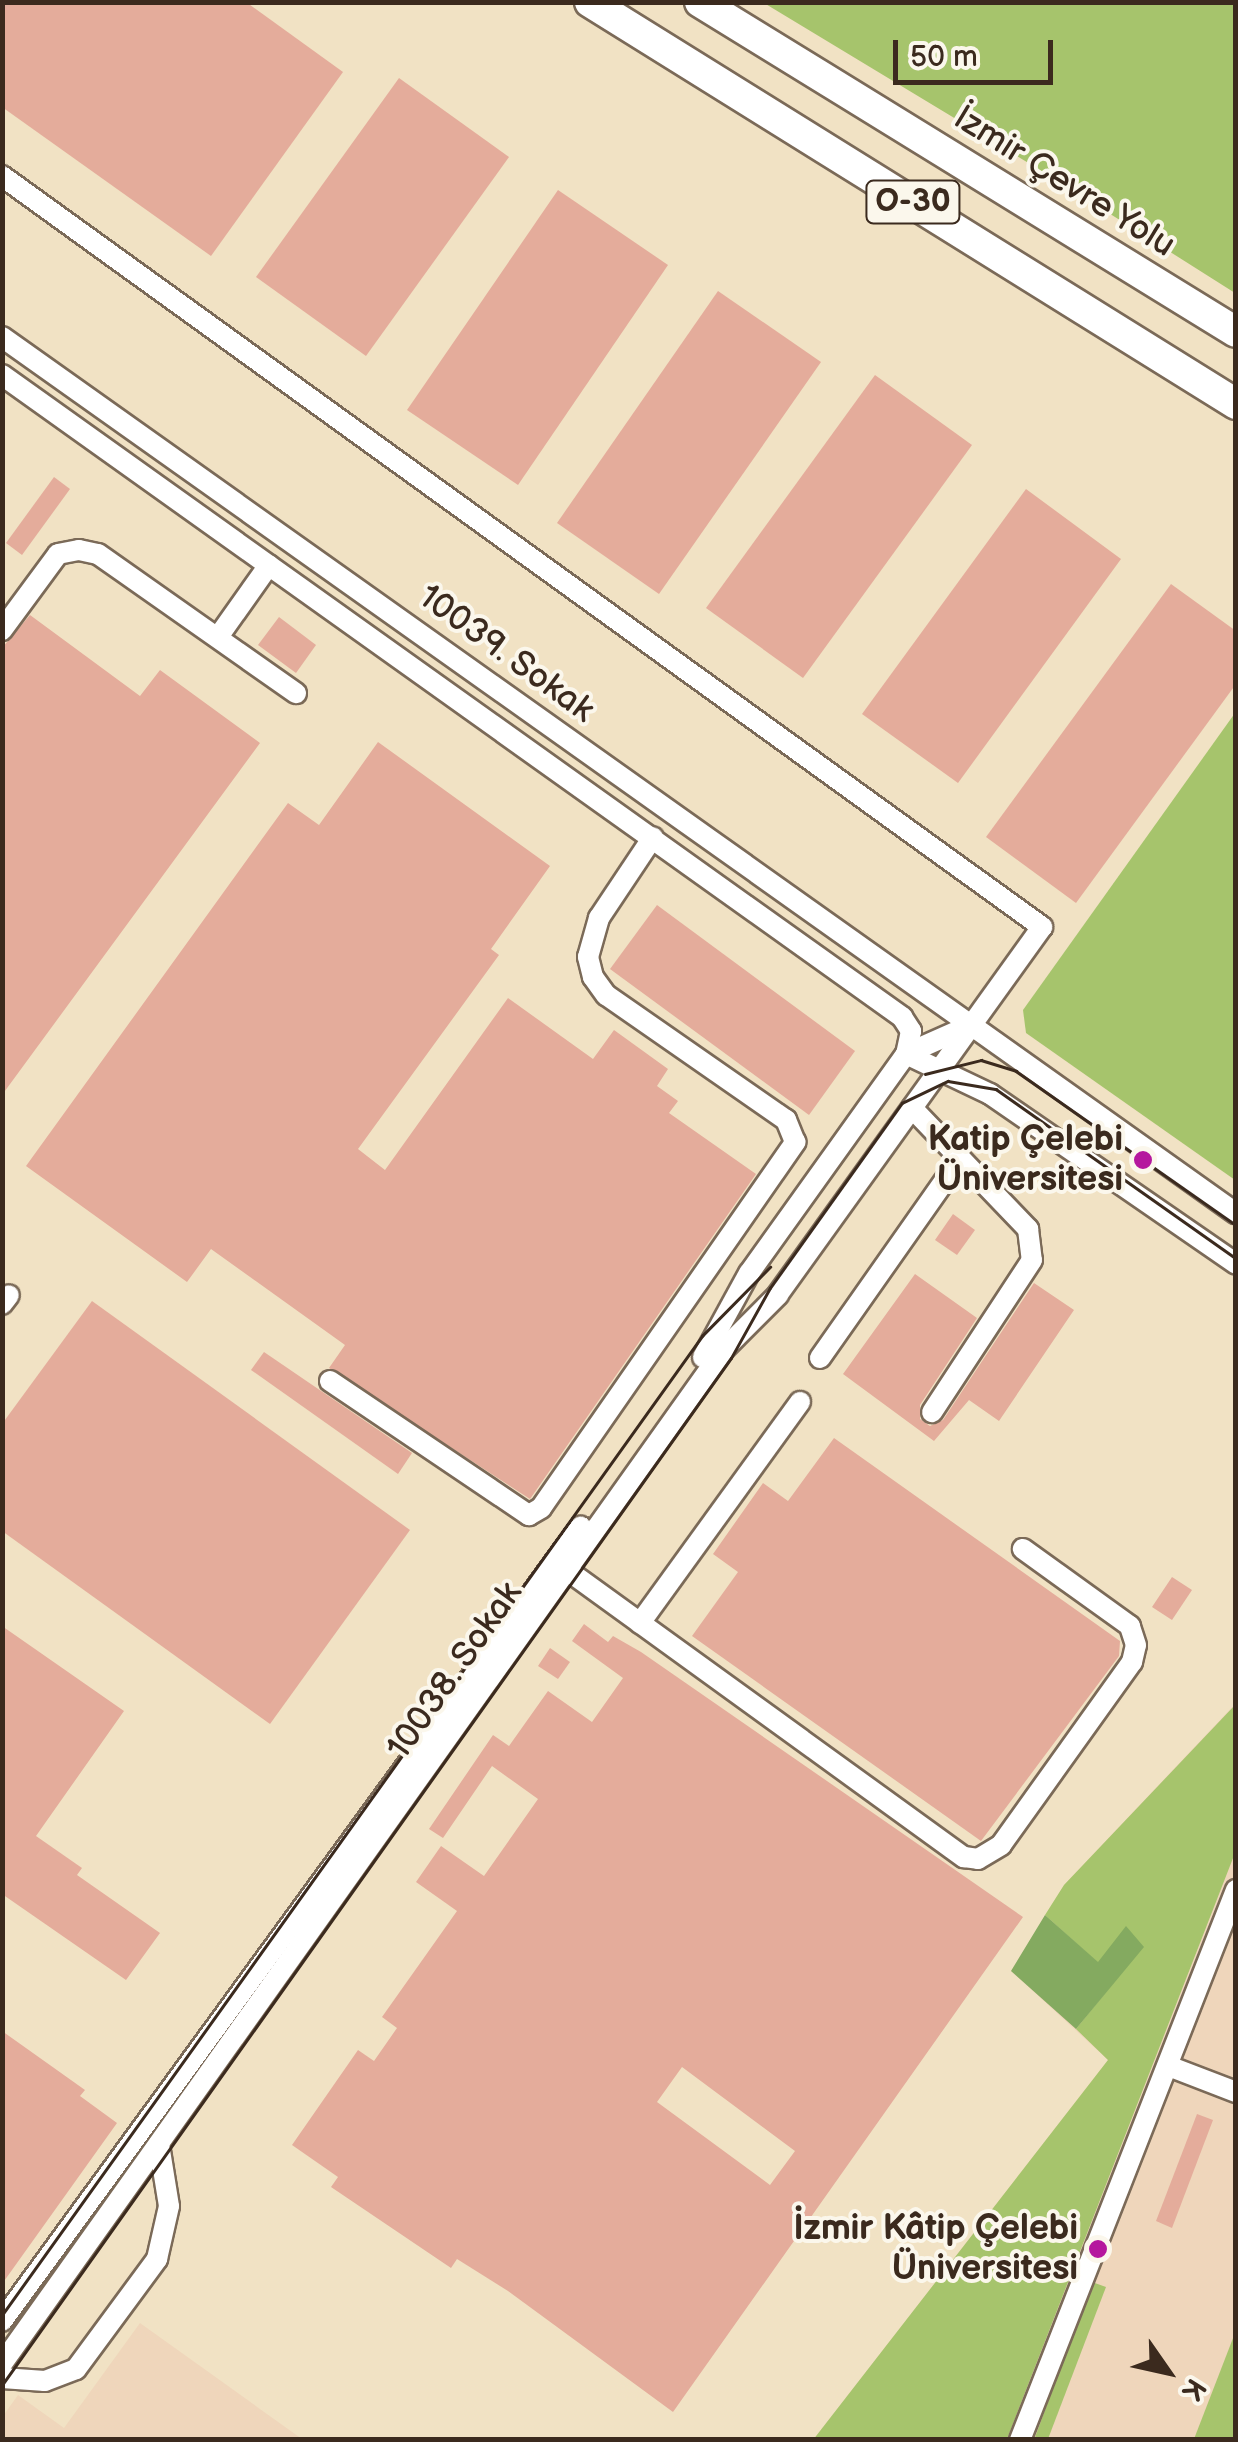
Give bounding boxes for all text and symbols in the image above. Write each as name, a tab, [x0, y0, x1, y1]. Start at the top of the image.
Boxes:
scale bar	[898, 20, 1058, 82]
text: 50 m	[910, 39, 978, 75]
street label: İzmir Çevre Yolu	[945, 97, 1183, 267]
road number: O-30	[863, 175, 963, 229]
street label: 10039. Sokak	[410, 576, 602, 732]
place label: Katip Çelebi Üniversitesi	[928, 1119, 1123, 1201]
marker: Katip Çelebi Üniversitesi	[1132, 1149, 1154, 1171]
street label: 10038. Sokak	[378, 1574, 532, 1768]
place label: İzmir Kâtip Çelebi Üniversitesi	[794, 2208, 1078, 2290]
marker: İzmir Kâtip Çelebi Üniversitesi	[1087, 2238, 1109, 2260]
north arrow	[1118, 2322, 1218, 2422]
text: K	[1174, 2372, 1212, 2406]

